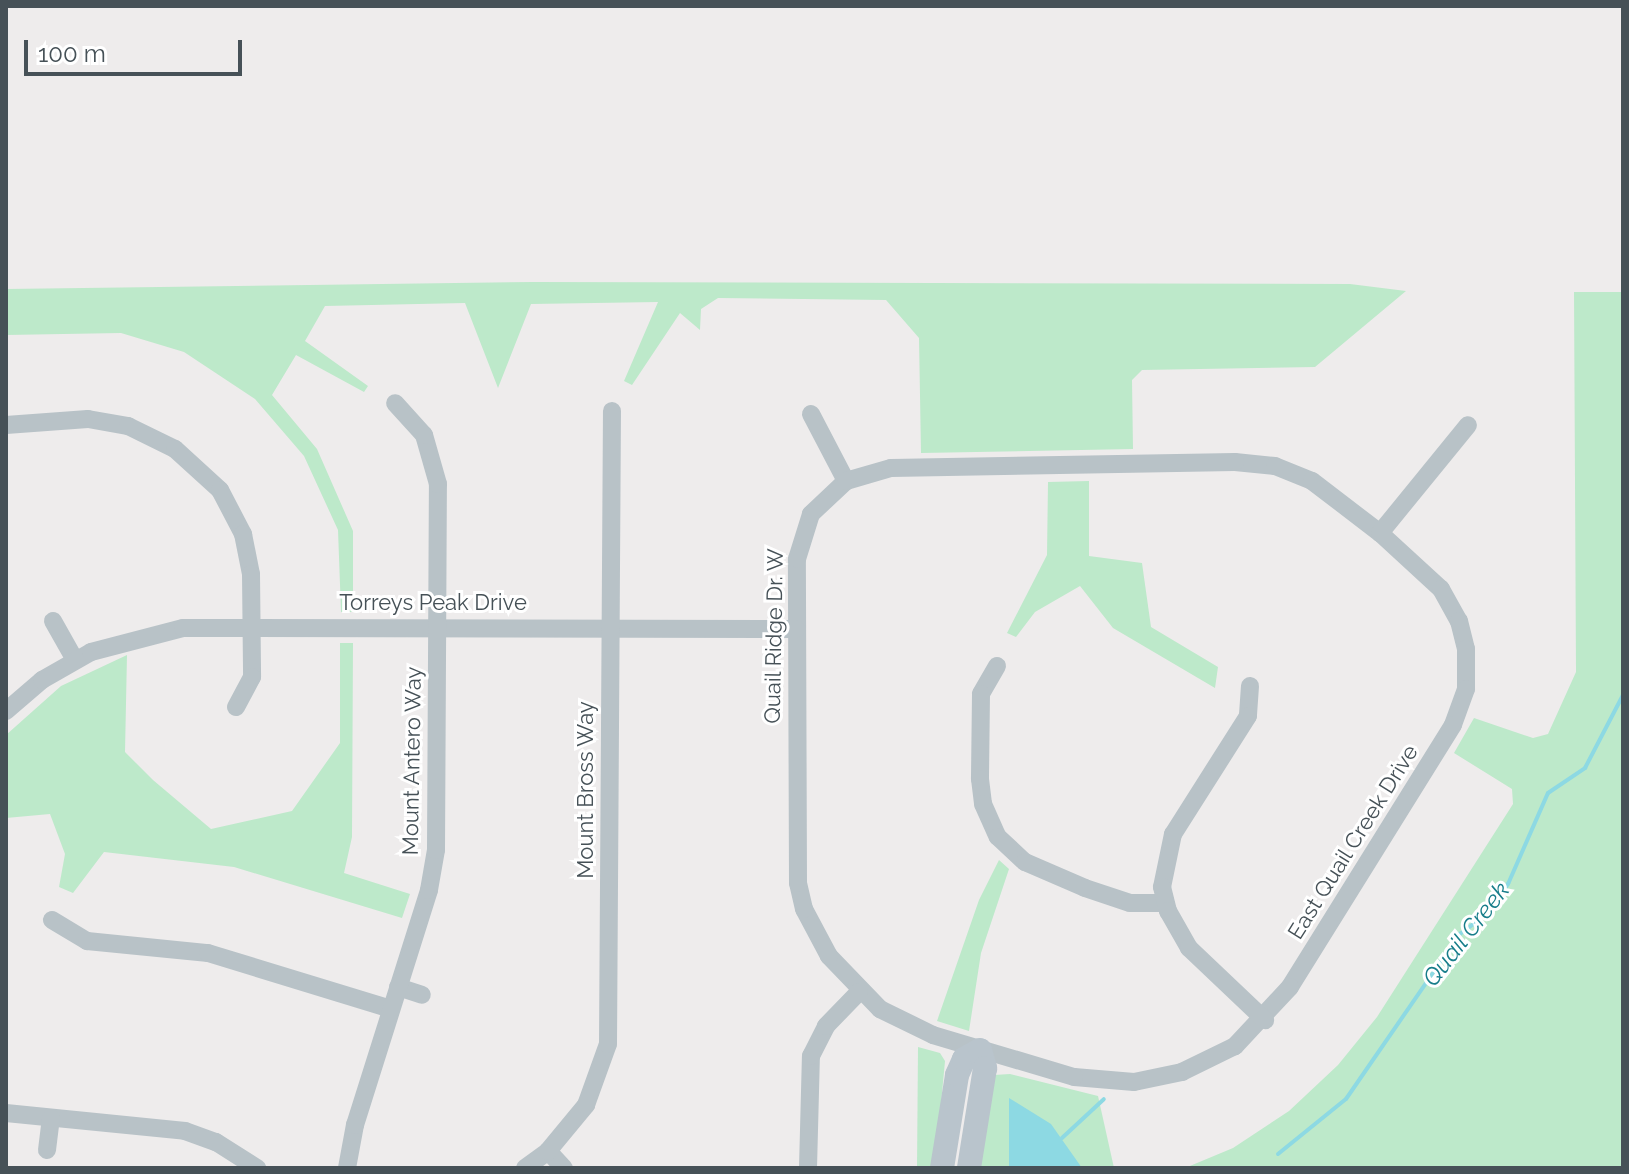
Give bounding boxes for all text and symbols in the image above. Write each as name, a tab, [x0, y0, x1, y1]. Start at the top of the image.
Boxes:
scale bar	[28, 24, 246, 74]
text: 100 m	[38, 39, 106, 68]
street label: Quail Ridge Dr. W	[759, 547, 789, 725]
street label: Torreys Peak Drive	[339, 590, 527, 616]
street label: Mount Antero Way	[397, 666, 427, 856]
street label: Mount Bross Way	[573, 701, 599, 879]
street label: East Quail Creek Drive	[1282, 740, 1424, 944]
water label: Quail Creek	[1416, 876, 1516, 992]

